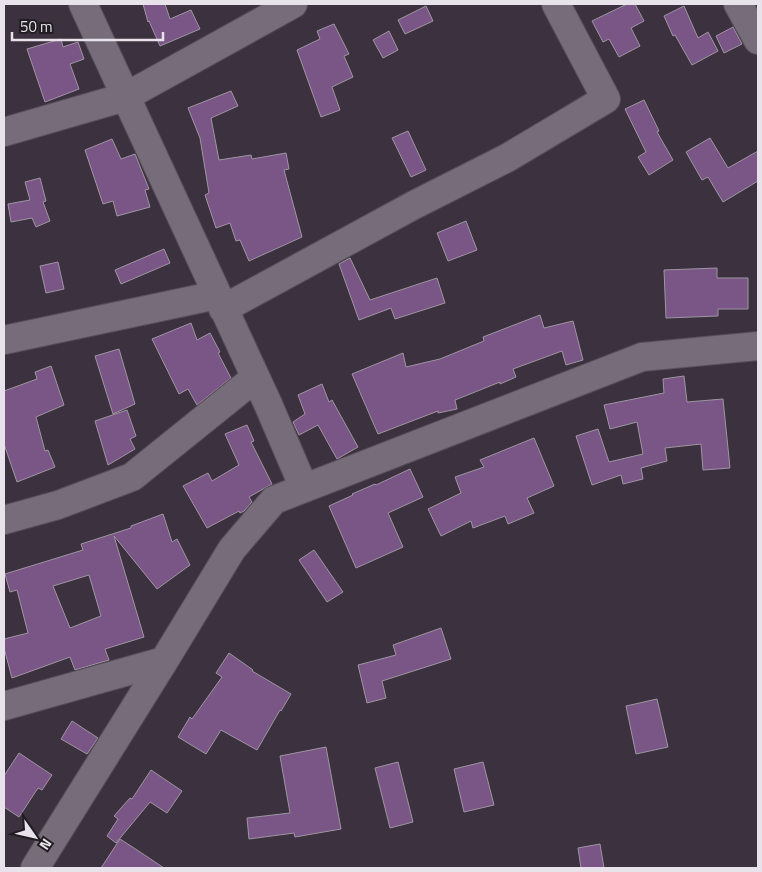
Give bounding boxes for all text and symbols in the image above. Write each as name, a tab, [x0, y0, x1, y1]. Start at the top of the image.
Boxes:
scale bar	[12, 10, 164, 42]
text: 50 m	[20, 15, 53, 38]
north arrow	[10, 812, 60, 862]
text: N	[35, 835, 58, 854]

